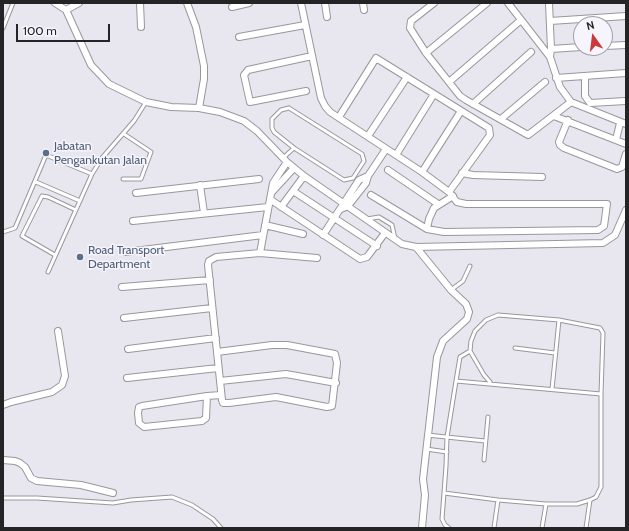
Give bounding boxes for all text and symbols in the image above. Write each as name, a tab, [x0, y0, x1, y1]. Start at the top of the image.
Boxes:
scale bar	[18, 16, 112, 42]
north arrow	[573, 16, 613, 56]
text: N	[585, 18, 596, 33]
text: 100 m	[23, 23, 57, 38]
place label: Jabatan Pengankutan Jalan	[54, 139, 147, 167]
marker: Jabatan Pengankutan Jalan	[41, 148, 51, 158]
place label: Road Transport Department	[88, 243, 164, 271]
marker: Road Transport Department	[75, 252, 85, 262]

